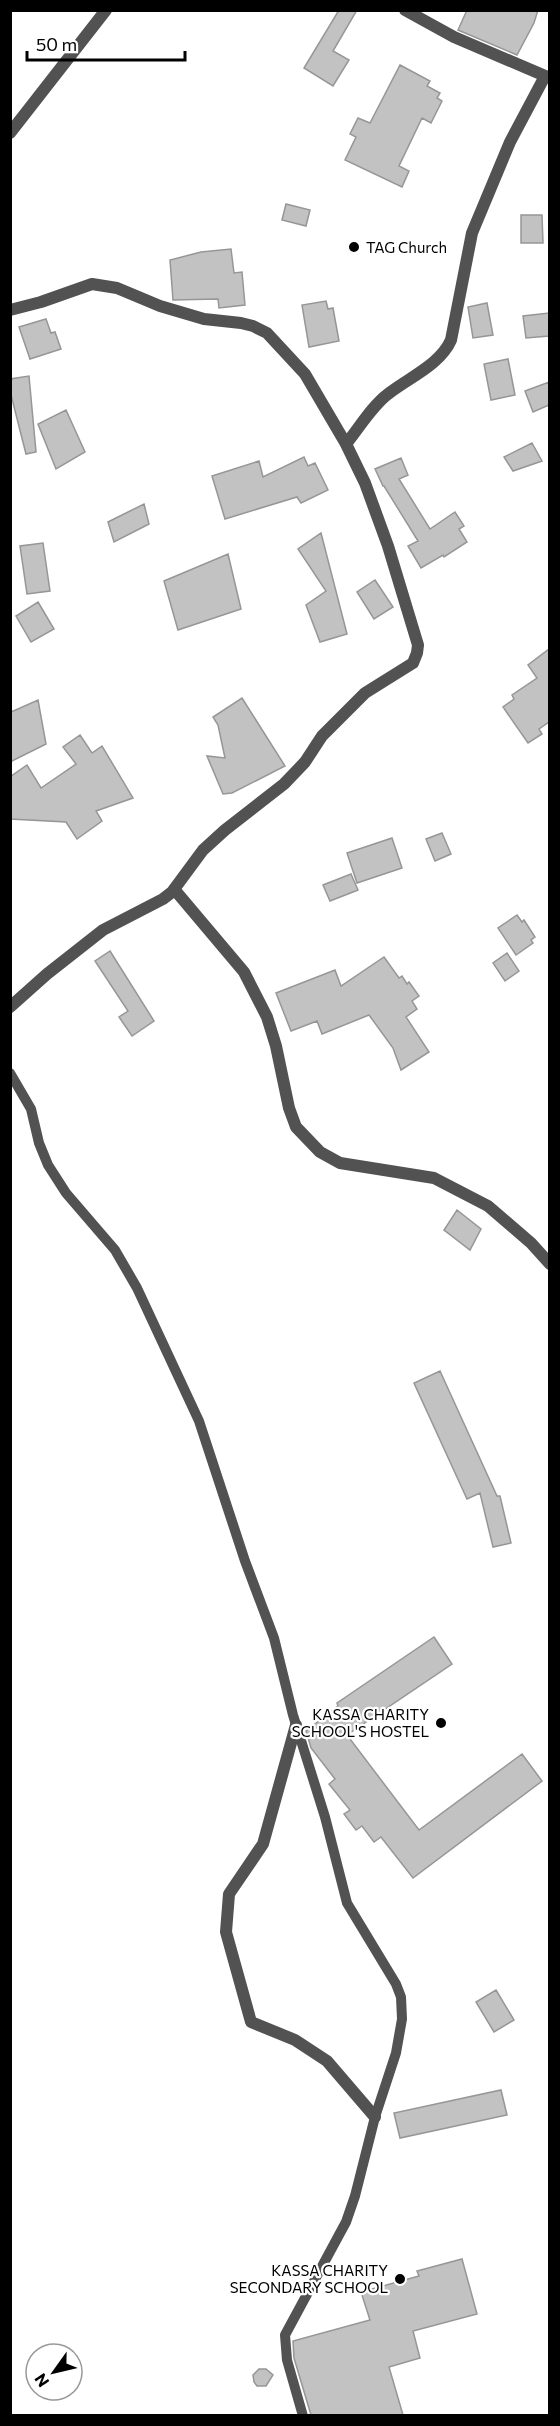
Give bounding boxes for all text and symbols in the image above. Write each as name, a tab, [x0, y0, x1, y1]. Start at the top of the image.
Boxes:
scale bar	[27, 24, 184, 62]
text: 50 m	[36, 33, 77, 55]
place label: TAG Church	[366, 238, 447, 256]
marker: TAG Church	[347, 240, 361, 254]
place label: KASSA CHARITY SCHOOL'S HOSTEL	[292, 1705, 429, 1740]
marker: KASSA CHARITY SCHOOL'S HOSTEL	[434, 1716, 448, 1730]
place label: KASSA CHARITY SECONDARY SCHOOL	[230, 2261, 388, 2296]
marker: KASSA CHARITY SECONDARY SCHOOL	[393, 2272, 407, 2286]
north arrow	[24, 2342, 84, 2402]
text: N	[30, 2370, 52, 2391]

